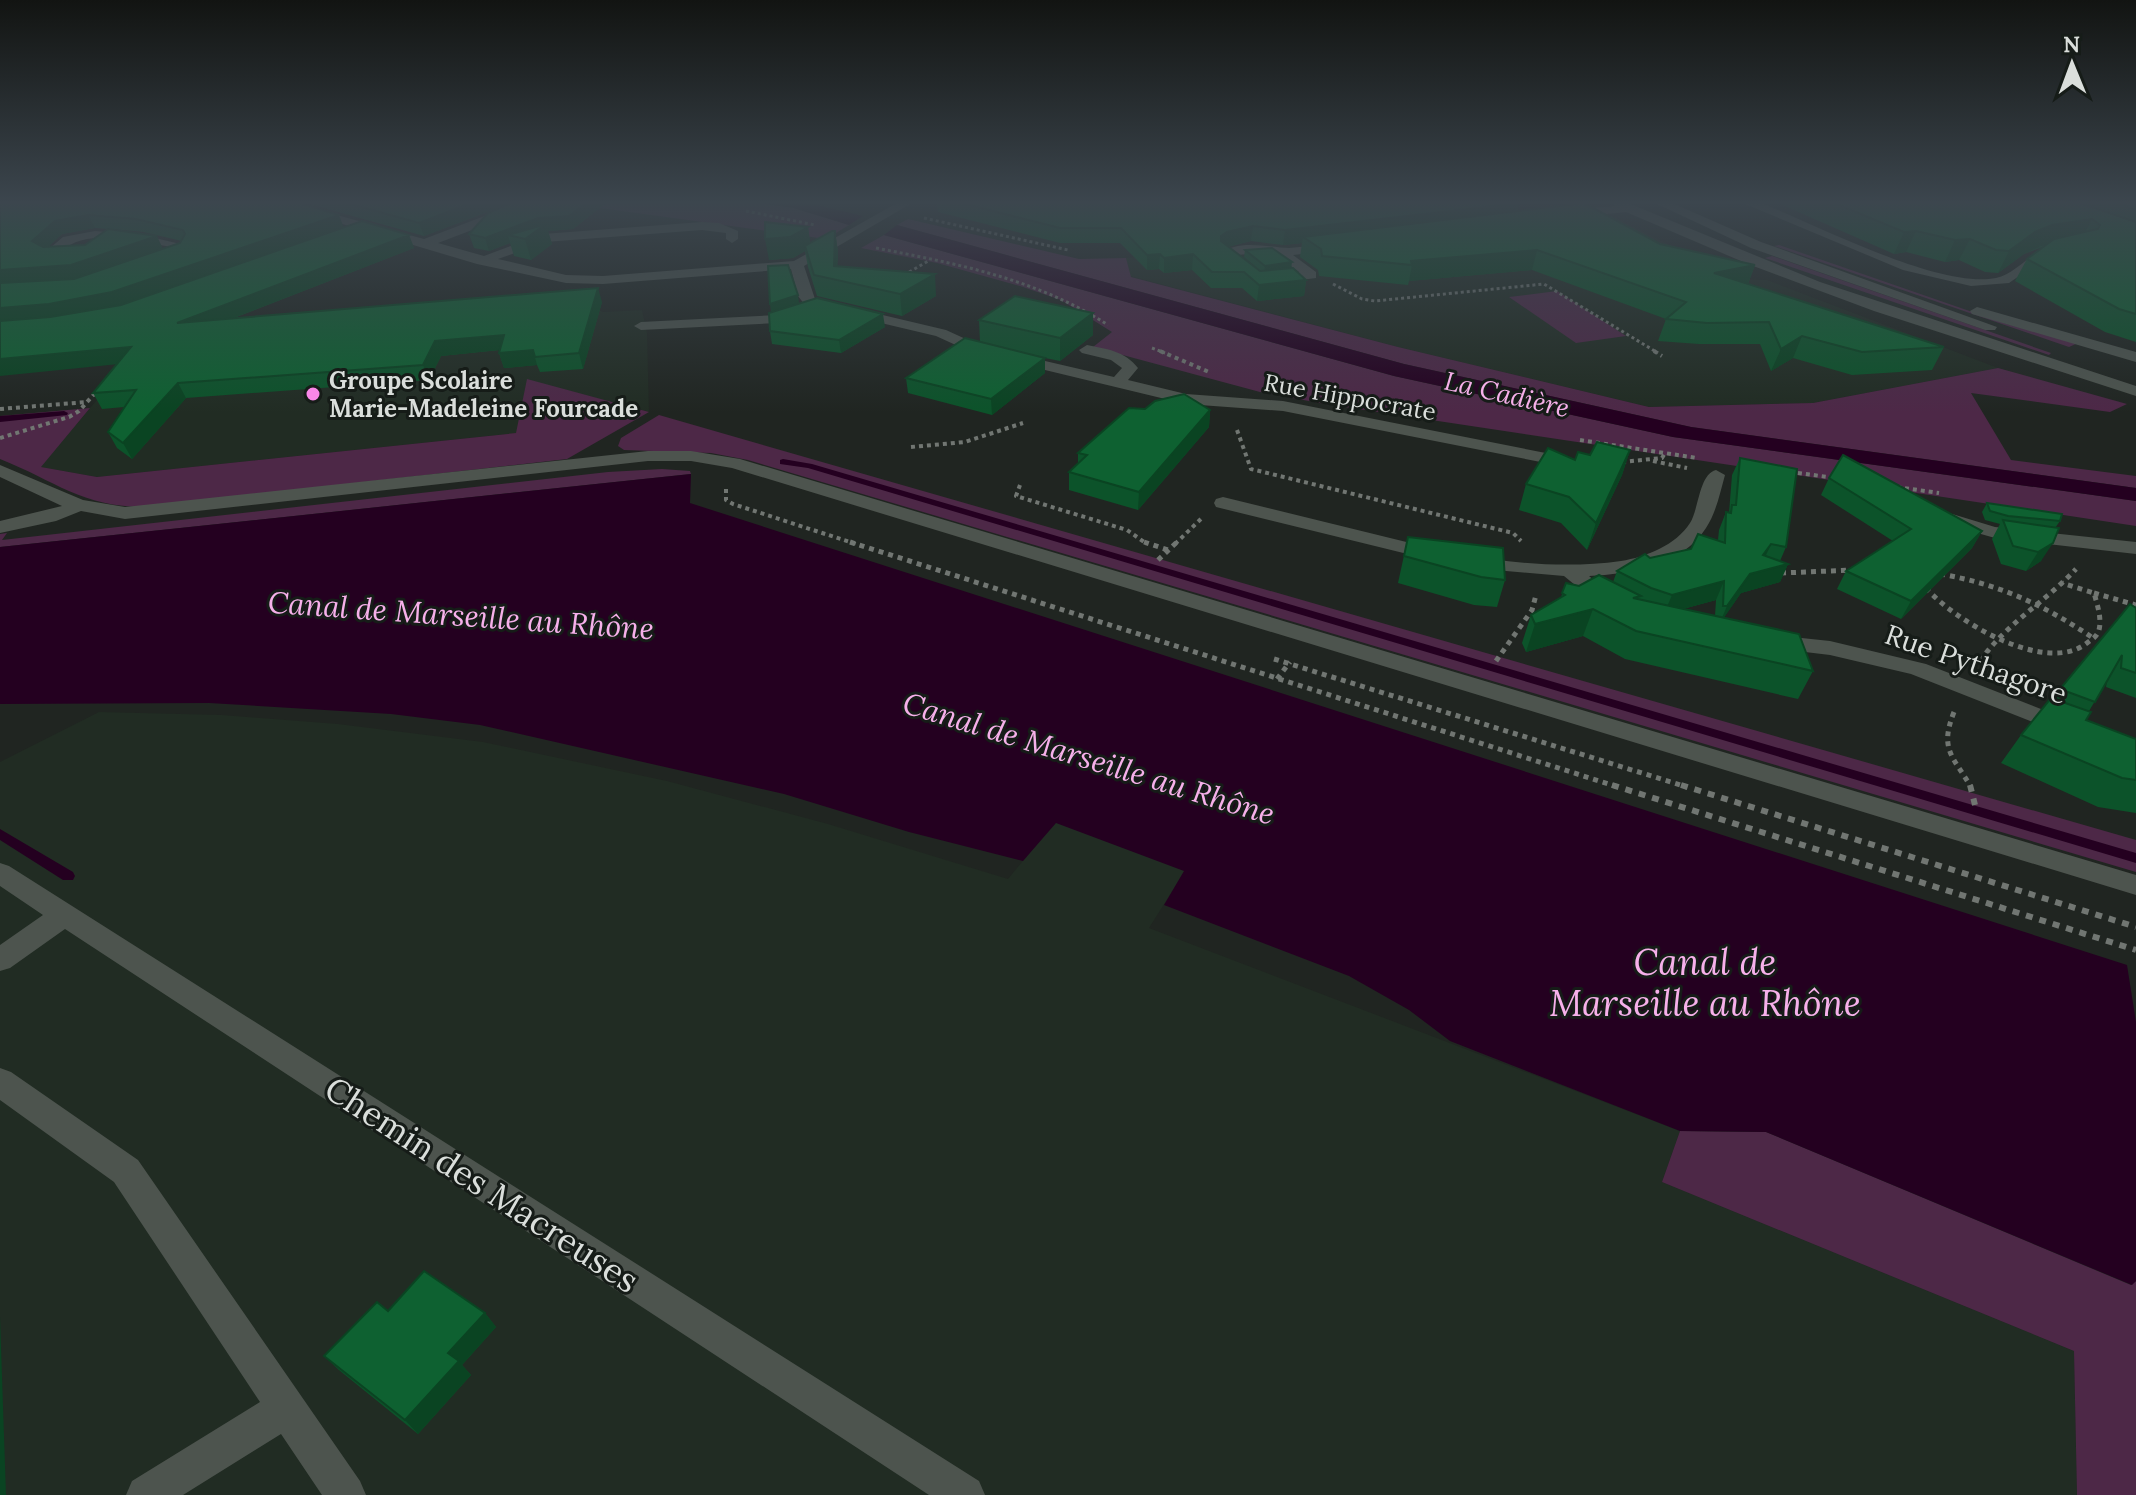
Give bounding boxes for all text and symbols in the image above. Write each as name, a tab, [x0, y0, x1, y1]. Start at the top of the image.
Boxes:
north arrow	[2032, 24, 2112, 104]
text: N	[2063, 30, 2080, 58]
water label: La Cadière	[1441, 364, 1573, 424]
place label: Groupe Scolaire Marie-Madeleine Fourcade	[329, 365, 638, 424]
street label: Rue Hippocrate	[1262, 367, 1438, 427]
marker: Groupe Scolaire Marie-Madeleine Fourcade	[304, 385, 322, 403]
water label: Canal de Marseille au Rhône	[267, 583, 655, 647]
street label: Rue Pythagore	[1880, 616, 2072, 712]
water label: Canal de Marseille au Rhône	[898, 683, 1280, 833]
water label: Canal de Marseille au Rhône	[1549, 939, 1861, 1026]
street label: Chemin des Macreuses	[317, 1066, 647, 1302]

